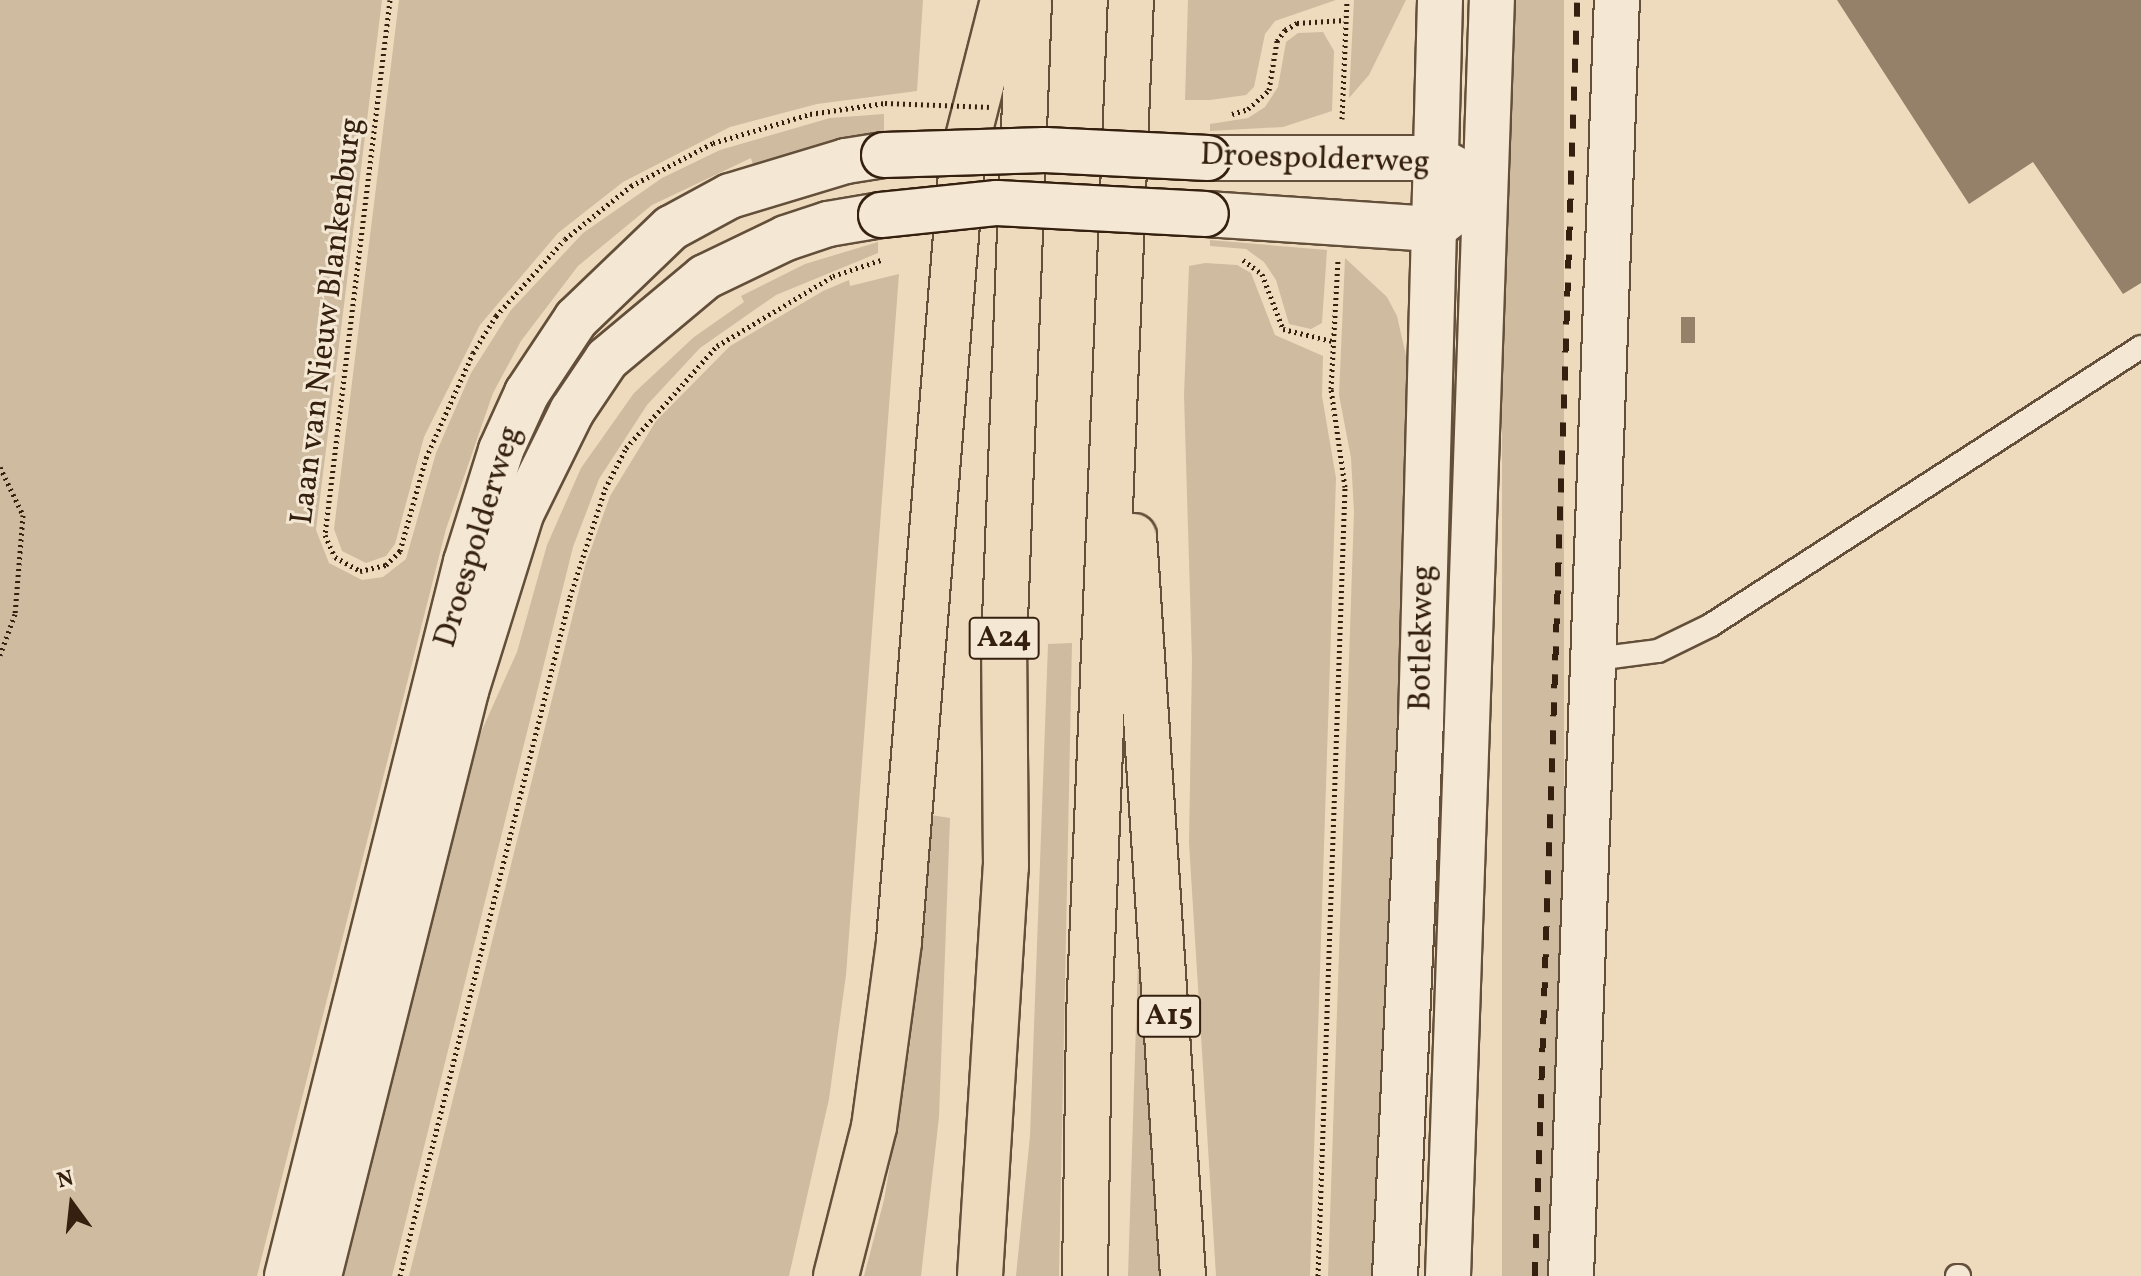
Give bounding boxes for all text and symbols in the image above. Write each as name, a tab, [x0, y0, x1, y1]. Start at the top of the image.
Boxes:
street label: Laan van Nieuw Blankenburg	[284, 114, 372, 528]
street label: Droespolderweg	[1199, 137, 1431, 183]
street label: Droespolderweg	[427, 421, 531, 653]
street label: Botlekweg	[1403, 565, 1443, 711]
road number: A24	[968, 612, 1040, 664]
road number: A15	[1137, 990, 1201, 1042]
text: N	[54, 1163, 77, 1197]
north arrow	[32, 1164, 112, 1244]

